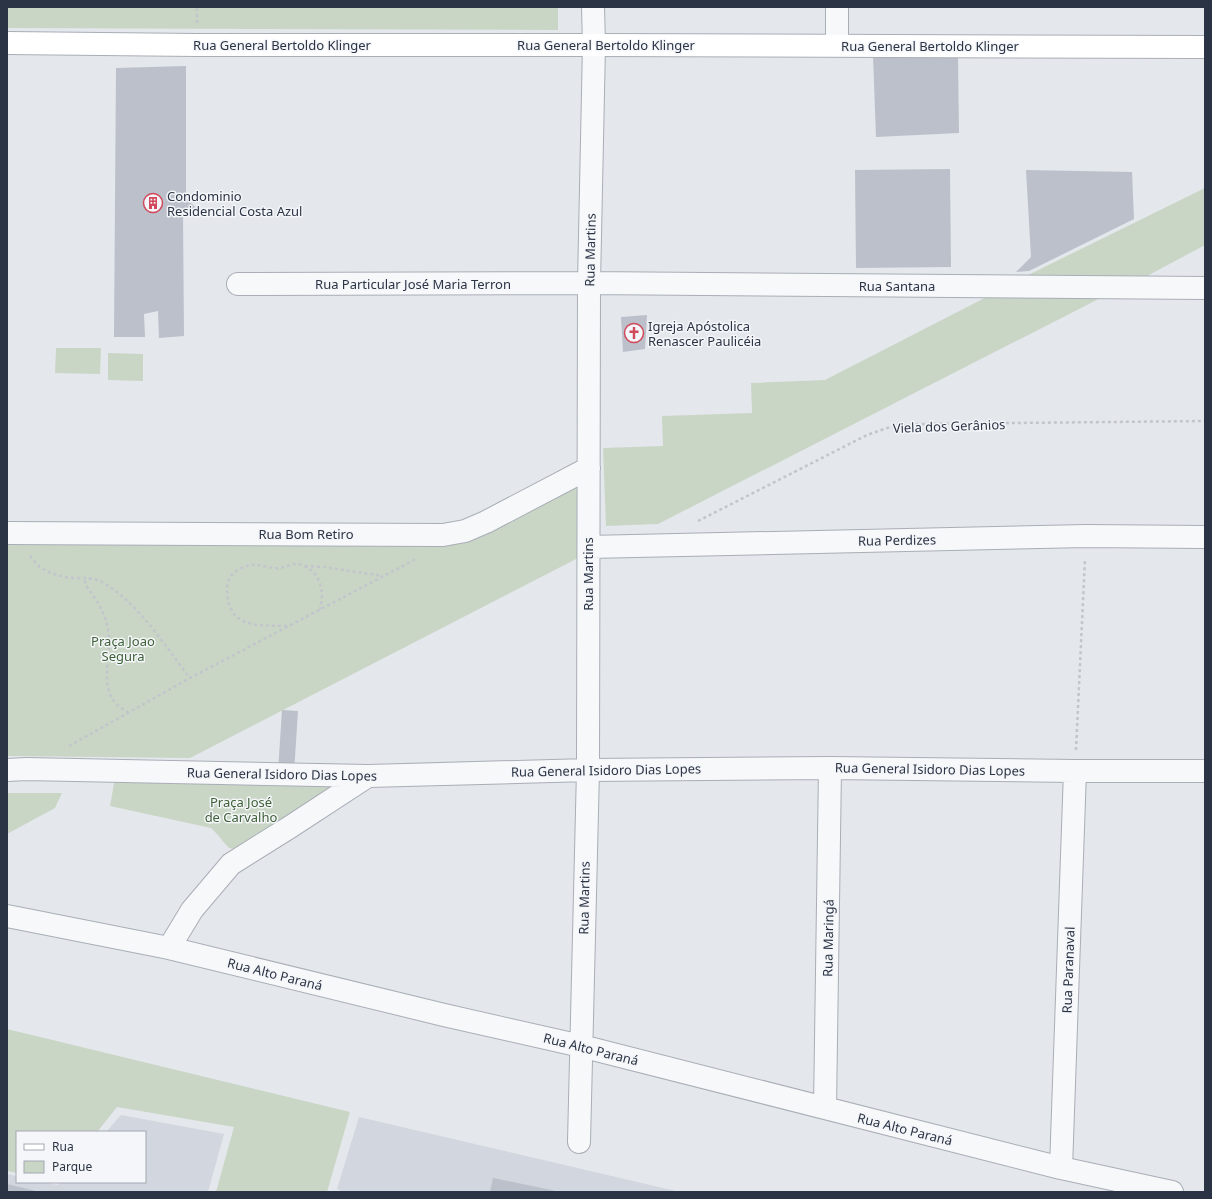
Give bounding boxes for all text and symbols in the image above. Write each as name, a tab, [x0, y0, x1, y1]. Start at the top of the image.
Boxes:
street label: Rua General Bertoldo Klinger	[193, 36, 372, 54]
street label: Rua General Bertoldo Klinger	[517, 36, 696, 54]
street label: Rua General Bertoldo Klinger	[841, 37, 1020, 55]
place label: Condominio Residencial Costa Azul	[167, 187, 302, 220]
building icon: Condominio Residencial Costa Azul	[142, 192, 164, 214]
street label: Rua Martins	[580, 213, 600, 287]
street label: Rua Particular José Maria Terron	[315, 275, 511, 293]
street label: Rua Santana	[859, 277, 935, 295]
place label: Igreja Apóstolica Renascer Paulicéia	[648, 317, 761, 350]
church icon: Igreja Apóstolica Renascer Paulicéia	[623, 322, 645, 344]
street label: Viela dos Gerânios	[892, 415, 1006, 437]
street label: Rua Bom Retiro	[258, 525, 354, 543]
street label: Rua Perdizes	[858, 530, 936, 550]
street label: Rua Martins	[579, 537, 597, 611]
park label: Praça Joao Segura	[91, 632, 155, 665]
street label: Rua General Isidoro Dias Lopes	[835, 758, 1025, 780]
street label: Rua General Isidoro Dias Lopes	[511, 759, 701, 781]
street label: Rua General Isidoro Dias Lopes	[187, 763, 377, 785]
park label: Praça José de Carvalho	[205, 793, 277, 826]
street label: Rua Martins	[574, 861, 594, 935]
street label: Rua Maringá	[818, 899, 838, 977]
street label: Rua Paranaval	[1057, 926, 1079, 1014]
street label: Rua Alto Paraná	[226, 954, 324, 994]
street label: Rua Alto Paraná	[542, 1029, 640, 1069]
street label: Rua Alto Paraná	[856, 1109, 954, 1149]
legend	[16, 1131, 146, 1183]
text: Rua	[52, 1138, 74, 1155]
text: Parque	[52, 1158, 93, 1175]

